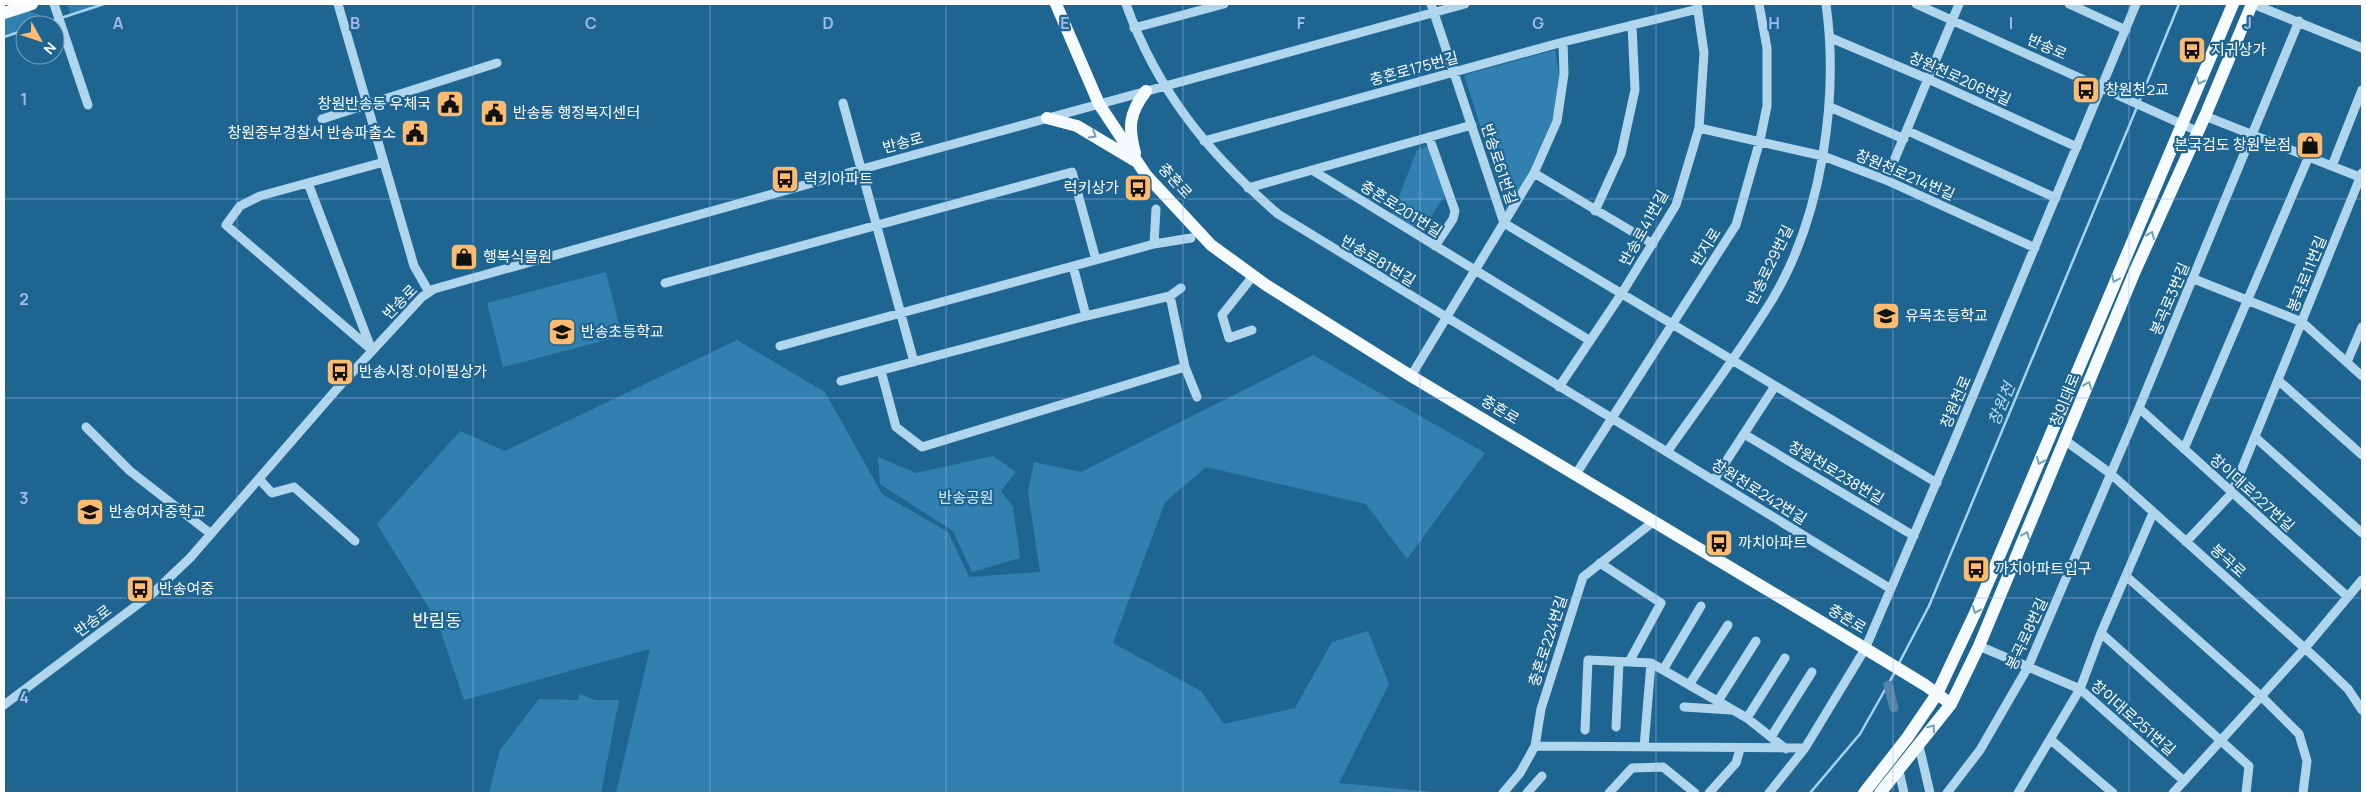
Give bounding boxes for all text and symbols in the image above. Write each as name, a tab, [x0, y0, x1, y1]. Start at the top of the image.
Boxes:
text: A	[113, 12, 124, 34]
text: B	[350, 12, 360, 34]
text: C	[585, 12, 597, 34]
text: D	[822, 12, 834, 34]
text: E	[1060, 12, 1070, 34]
text: F	[1297, 12, 1306, 34]
text: G	[1532, 12, 1544, 34]
text: H	[1768, 12, 1780, 34]
text: I	[2009, 12, 2013, 34]
text: J	[2244, 12, 2252, 34]
north arrow	[15, 15, 65, 65]
street label: 반송로	[2024, 29, 2070, 65]
bus stop icon: 지귀상가	[2177, 35, 2207, 65]
text: N	[40, 39, 61, 59]
place label: 지귀상가	[2211, 39, 2266, 60]
street label: 충혼로175번길	[1367, 47, 1461, 90]
street label: 창원천로206번길	[1906, 47, 2015, 110]
bus stop icon: 창원천2교	[2071, 75, 2101, 105]
one-way arrow	[2195, 76, 2206, 85]
place label: 창원천2교	[2105, 79, 2169, 100]
text: 1	[20, 88, 28, 110]
public building icon: 창원반송동 우체국	[435, 89, 465, 119]
place label: 창원반송동 우체국	[318, 93, 431, 114]
public building icon: 반송동 행정복지센터	[479, 98, 509, 128]
place label: 반송동 행정복지센터	[513, 102, 640, 123]
public building icon: 창원중부경찰서 반송파출소	[400, 118, 430, 148]
street label: 반송로61번길	[1477, 121, 1522, 207]
place label: 창원중부경찰서 반송파출소	[227, 122, 396, 143]
street label: 반송로	[880, 127, 926, 158]
one-way arrow	[1087, 128, 1096, 138]
shop icon: 본국검도 창원 본점	[2295, 130, 2325, 160]
place label: 본국검도 창원 본점	[2175, 134, 2291, 155]
street label: 창원천로214번길	[1852, 144, 1958, 205]
street label: 충혼로	[1154, 158, 1197, 203]
bus stop icon: 럭키아파트	[770, 164, 800, 194]
place label: 럭키아파트	[804, 168, 873, 189]
bus stop icon: 럭키상가	[1123, 173, 1153, 203]
street label: 충혼로201번길	[1356, 175, 1446, 242]
place label: 럭키상가	[1064, 177, 1119, 198]
street label: 반송로41번길	[1614, 186, 1673, 269]
street label: 반송로29번길	[1741, 221, 1798, 308]
street label: 반지로	[1686, 224, 1725, 270]
street label: 반송로81번길	[1337, 230, 1419, 291]
one-way arrow	[2144, 231, 2155, 240]
street label: 봉곡로11번길	[2282, 232, 2331, 315]
shop icon: 행복식물원	[449, 242, 479, 272]
place label: 행복식물원	[483, 246, 552, 267]
street label: 봉곡로3번길	[2145, 259, 2194, 338]
one-way arrow	[2111, 274, 2121, 282]
street label: 반송로	[378, 280, 422, 324]
text: 2	[19, 288, 29, 310]
school or university icon: 유목초등학교	[1871, 301, 1901, 331]
place label: 유목초등학교	[1905, 305, 1988, 326]
school or university icon: 반송초등학교	[547, 317, 577, 347]
place label: 반송초등학교	[581, 321, 664, 342]
bus stop icon: 반송시장.아이필상가	[325, 357, 355, 387]
place label: 반송시장.아이필상가	[359, 361, 487, 382]
street label: 창이대로	[2044, 370, 2085, 429]
street label: 창원천로	[1935, 372, 1976, 431]
water label: 창원천	[1982, 377, 2021, 429]
one-way arrow	[2082, 381, 2093, 390]
street label: 충혼로	[1477, 390, 1523, 429]
street label: 창원천로238번길	[1784, 436, 1888, 509]
street label: 창이대로227번길	[2205, 449, 2299, 536]
street label: 창원천로242번길	[1708, 454, 1811, 529]
one-way arrow	[2036, 456, 2047, 465]
text: 3	[19, 487, 29, 509]
park label: 반송공원	[938, 487, 994, 508]
school or university icon: 반송여자중학교	[75, 497, 105, 527]
place label: 반송여자중학교	[109, 501, 206, 522]
bus stop icon: 까치아파트	[1704, 528, 1734, 558]
one-way arrow	[2019, 531, 2030, 540]
place label: 까치아파트	[1738, 532, 1807, 553]
street label: 봉곡로	[2206, 539, 2251, 582]
bus stop icon: 까치아파트입구	[1961, 554, 1991, 584]
place label: 까치아파트입구	[1995, 558, 2092, 579]
bus stop icon: 반송여중	[125, 574, 155, 604]
place label: 반송여중	[159, 578, 214, 599]
street label: 충혼로224번길	[1523, 593, 1572, 689]
street label: 봉곡로8번길	[2001, 594, 2052, 673]
street label: 충혼로	[1824, 599, 1870, 638]
street label: 반송로	[70, 600, 116, 641]
one-way arrow	[1972, 605, 1982, 614]
district label: 반림동	[412, 608, 462, 632]
street label: 창이대로251번길	[2086, 675, 2180, 760]
text: 4	[19, 686, 29, 708]
one-way arrow	[1927, 725, 1935, 734]

